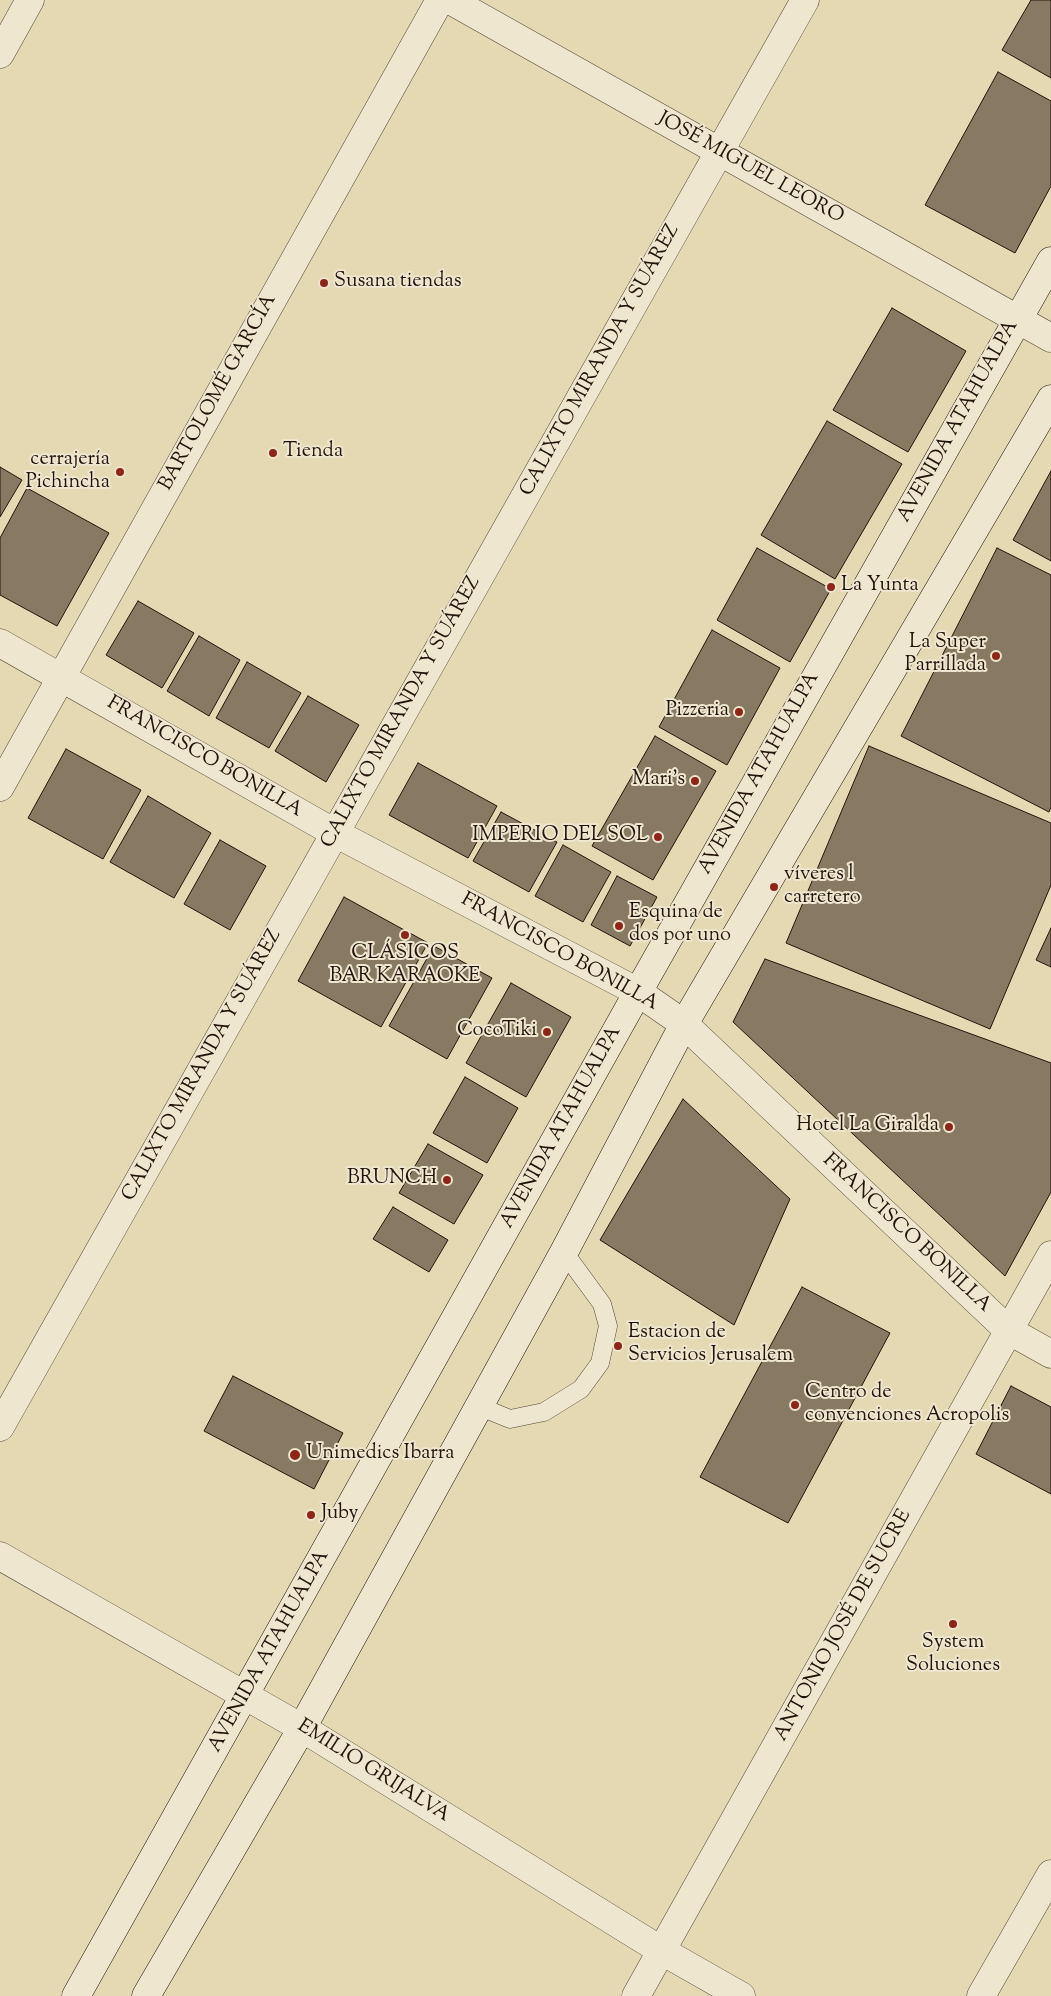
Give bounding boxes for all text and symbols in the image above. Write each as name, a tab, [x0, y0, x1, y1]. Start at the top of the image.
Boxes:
street label: JOSÉ MIGUEL LEORO	[653, 108, 847, 230]
street label: CALIXTO MIRANDA Y SUÁREZ	[516, 221, 686, 501]
place label: Susana tiendas	[334, 271, 462, 295]
marker: Susana tiendas	[318, 277, 330, 289]
street label: BARTOLOMÉ GARCÍA	[155, 291, 283, 495]
street label: AVENIDA ATAHUALPA	[893, 317, 1025, 527]
place label: Tienda	[283, 441, 343, 465]
marker: Tienda	[267, 447, 279, 459]
place label: cerrajería Pichincha	[26, 449, 110, 496]
marker: cerrajería Pichincha	[114, 466, 126, 478]
street label: CALIXTO MIRANDA Y SUÁREZ	[317, 573, 487, 853]
place label: La Yunta	[841, 575, 919, 599]
marker: La Yunta	[825, 581, 837, 593]
place label: La Super Parrillada	[905, 632, 986, 679]
marker: La Super Parrillada	[990, 650, 1002, 662]
street label: AVENIDA ATAHUALPA	[694, 669, 826, 879]
street label: FRANCISCO BONILLA	[102, 692, 306, 824]
place label: Pizzeria	[665, 700, 729, 724]
marker: Pizzeria	[733, 706, 745, 718]
place label: Mari's	[632, 769, 685, 793]
marker: Mari's	[689, 775, 701, 787]
place label: IMPERIO DEL SOL	[472, 825, 648, 849]
marker: IMPERIO DEL SOL	[652, 831, 664, 843]
place label: víveres l carretero	[784, 864, 861, 911]
marker: víveres l carretero	[768, 881, 780, 893]
street label: FRANCISCO BONILLA	[456, 889, 662, 1017]
place label: Esquina de dos por uno	[629, 902, 731, 949]
marker: Esquina de dos por uno	[613, 920, 625, 932]
street label: CALIXTO MIRANDA Y SUÁREZ	[118, 926, 288, 1206]
marker: CLÁSICOS BAR KARAOKE	[399, 929, 411, 941]
place label: CLÁSICOS BAR KARAOKE	[330, 943, 480, 990]
place label: CocoTiki	[457, 1020, 537, 1044]
street label: AVENIDA ATAHUALPA	[496, 1023, 628, 1233]
marker: CocoTiki	[541, 1026, 553, 1038]
place label: Hotel La Giralda	[796, 1115, 939, 1139]
marker: Hotel La Giralda	[943, 1121, 955, 1133]
street label: FRANCISCO BONILLA	[817, 1150, 995, 1318]
place label: BRUNCH	[347, 1168, 437, 1192]
marker: BRUNCH	[441, 1174, 453, 1186]
place label: Estacion de Servicios Jerusalem	[628, 1322, 793, 1369]
marker: Estacion de Servicios Jerusalem	[612, 1340, 624, 1352]
place label: Centro de convenciones Acropolis	[805, 1382, 1009, 1429]
marker: Centro de convenciones Acropolis	[789, 1399, 801, 1411]
place label: Unimedics Ibarra	[306, 1443, 454, 1467]
marker: Unimedics Ibarra	[288, 1448, 302, 1462]
place label: Juby	[321, 1503, 358, 1527]
street label: ANTONIO JOSÉ DE SUCRE	[770, 1506, 918, 1746]
marker: Juby	[305, 1509, 317, 1521]
street label: AVENIDA ATAHUALPA	[204, 1547, 336, 1757]
marker: System Soluciones	[947, 1618, 959, 1630]
place label: System Soluciones	[906, 1632, 1000, 1679]
street label: EMILIO GRIJALVA	[292, 1715, 454, 1829]

